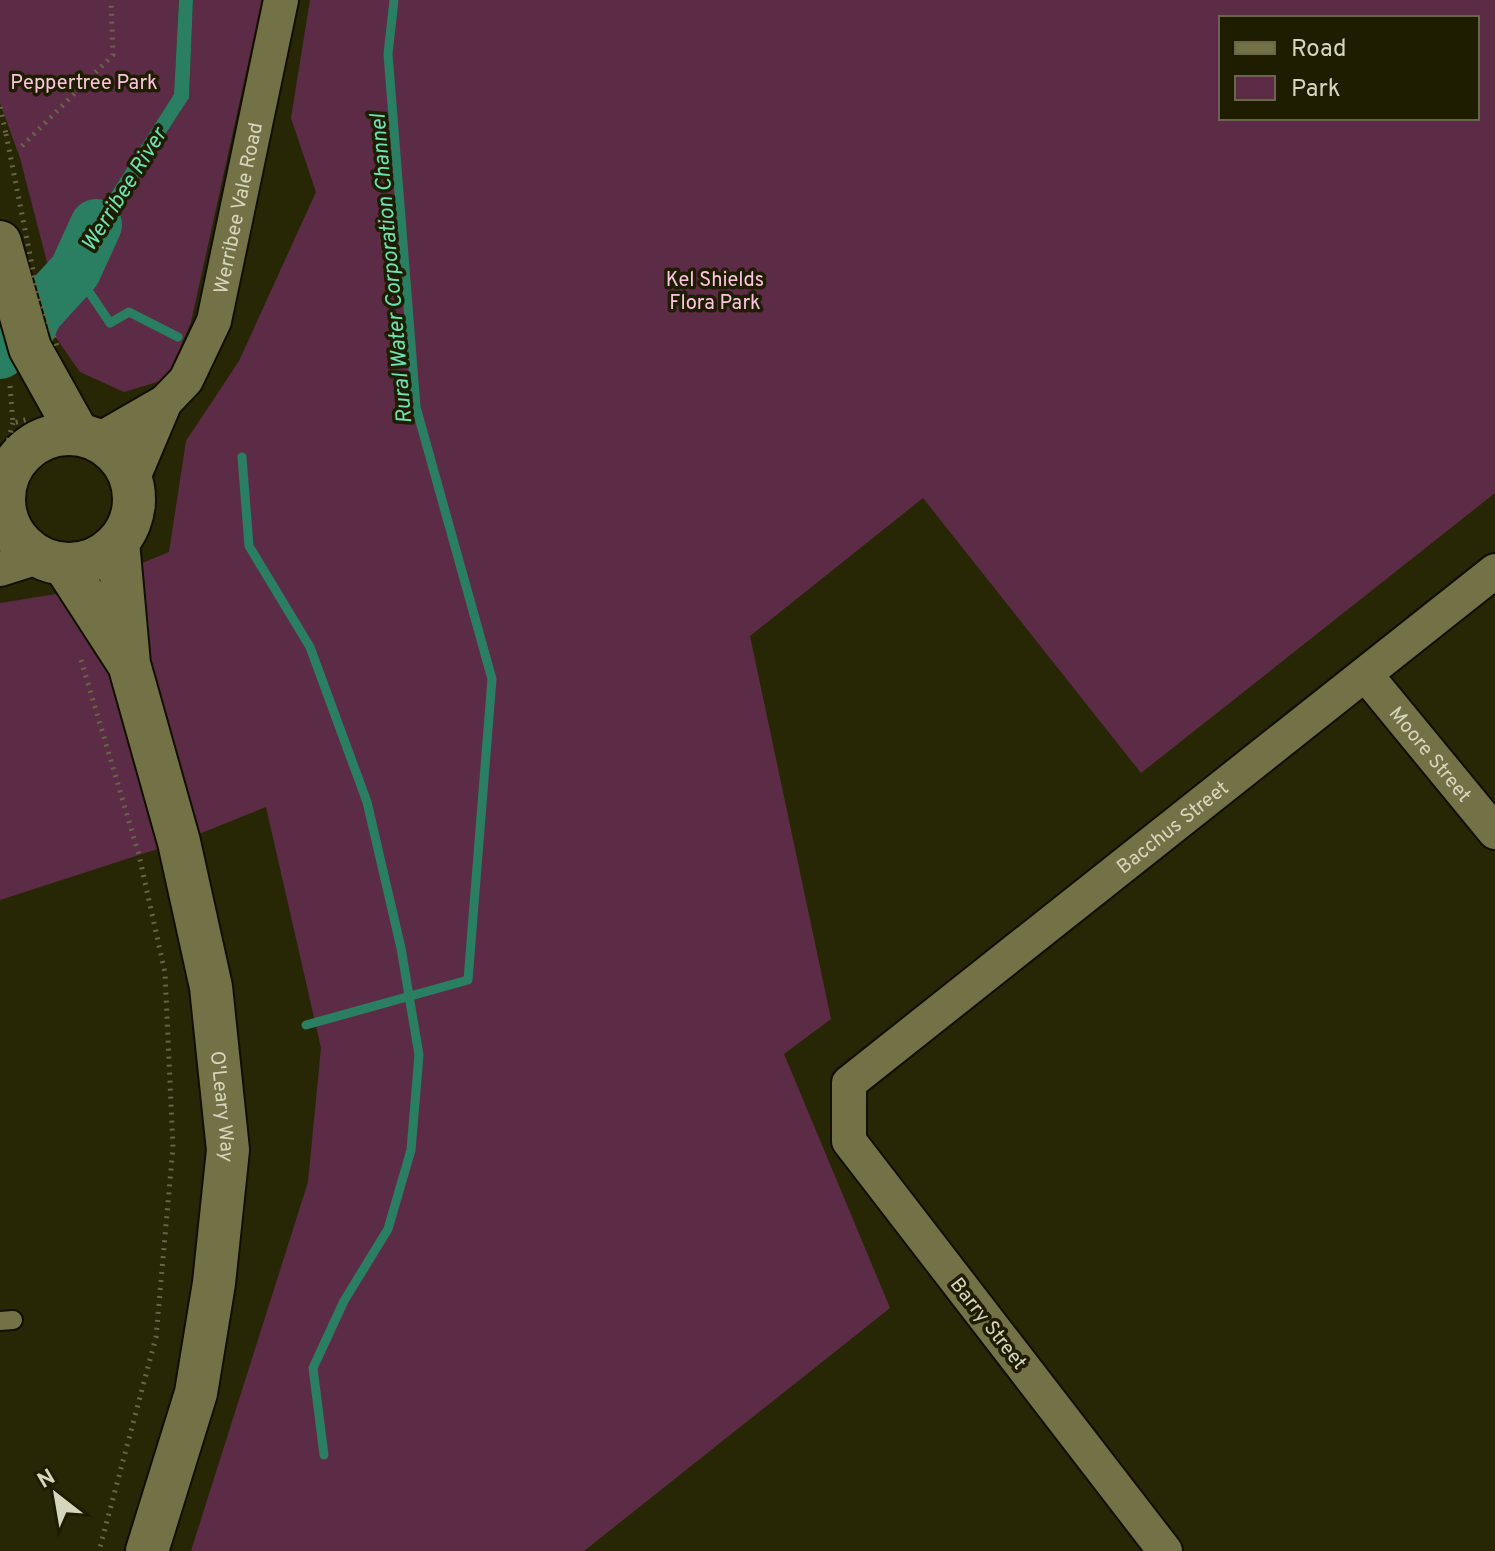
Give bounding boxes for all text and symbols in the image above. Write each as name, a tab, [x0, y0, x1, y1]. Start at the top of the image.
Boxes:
legend	[1219, 16, 1479, 120]
text: Road	[1291, 35, 1347, 65]
park label: Peppertree Park	[10, 71, 158, 97]
text: Park	[1291, 75, 1341, 105]
water label: Rural Water Corporation Channel	[365, 111, 419, 425]
street label: Werribee Vale Road	[209, 120, 270, 296]
water label: Werribee River	[76, 122, 175, 257]
park label: Kel Shields Flora Park	[666, 268, 764, 317]
street label: Moore Street	[1382, 702, 1476, 808]
street label: Bacchus Street	[1112, 776, 1235, 881]
street label: O'Leary Way	[203, 1050, 239, 1163]
street label: Barry Street	[943, 1273, 1032, 1376]
north arrow	[16, 1455, 96, 1535]
text: N	[33, 1464, 61, 1496]

